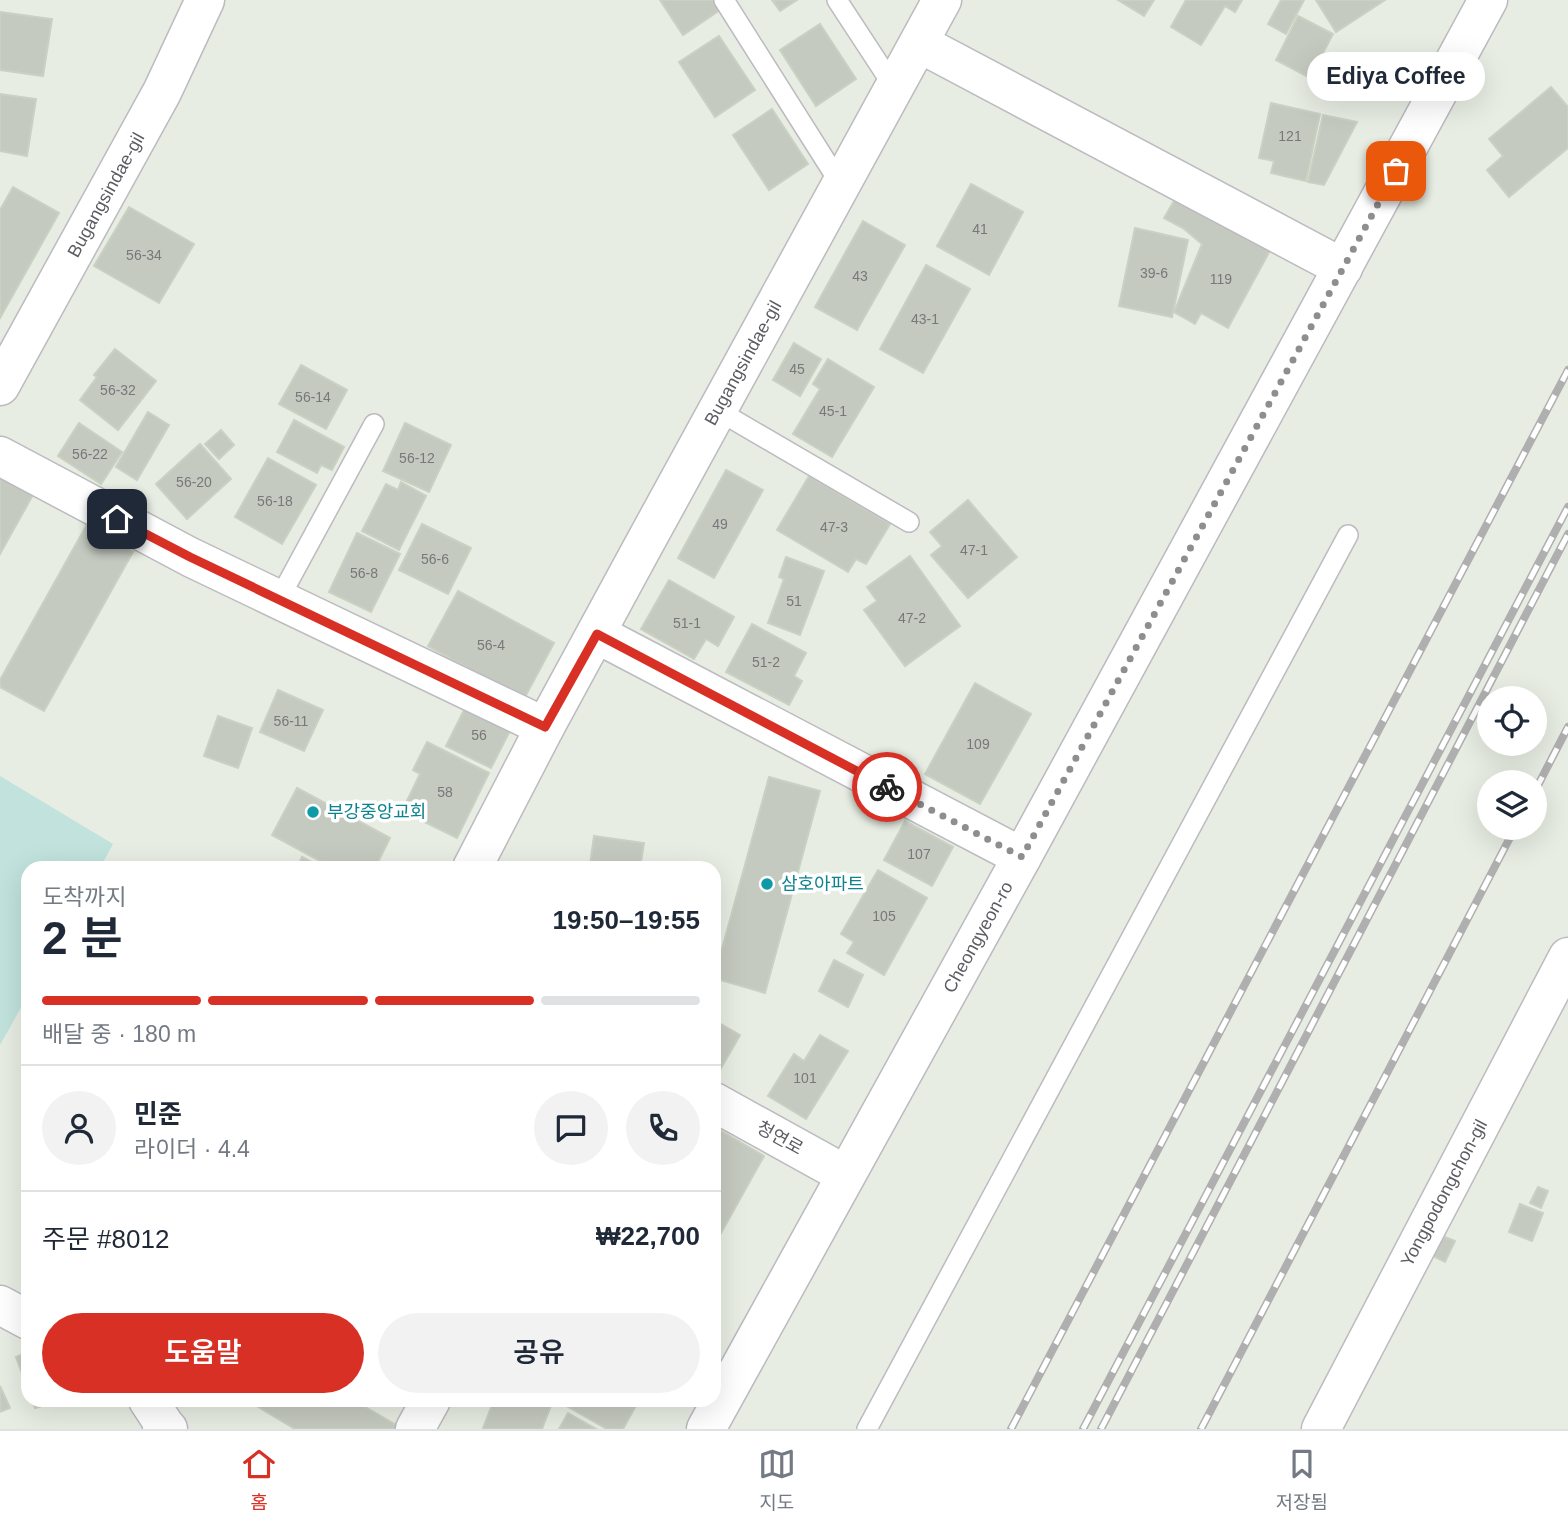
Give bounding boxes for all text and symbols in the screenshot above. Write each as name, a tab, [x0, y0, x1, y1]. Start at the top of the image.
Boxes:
callout: Ediya Coffee	[1307, 52, 1485, 101]
text: Ediya Coffee	[1326, 63, 1466, 89]
house number: 121	[1278, 128, 1302, 144]
street label: Bugangsindae-gil	[64, 129, 148, 261]
pin	[1366, 141, 1426, 201]
icon: bag	[1377, 152, 1415, 190]
house number: 41	[972, 221, 988, 237]
house number: 56-34	[126, 247, 162, 263]
house number: 39-6	[1140, 265, 1168, 281]
house number: 43	[852, 268, 868, 284]
house number: 119	[1210, 271, 1232, 287]
street label: Bugangsindae-gil	[701, 297, 785, 429]
house number: 43-1	[911, 311, 939, 327]
house number: 45	[789, 361, 805, 377]
house number: 56-32	[100, 382, 136, 398]
house number: 56-14	[295, 389, 331, 405]
house number: 45-1	[819, 403, 847, 419]
house number: 56-22	[72, 446, 108, 462]
house number: 56-12	[399, 450, 435, 466]
house number: 56-20	[176, 474, 212, 490]
pin	[87, 489, 147, 549]
house number: 56-18	[257, 493, 293, 509]
icon: home	[98, 500, 136, 538]
house number: 49	[712, 516, 728, 532]
house number: 47-3	[820, 519, 848, 535]
house number: 47-1	[960, 542, 988, 558]
house number: 56-6	[421, 551, 449, 567]
house number: 56-8	[350, 565, 378, 581]
house number: 51	[786, 593, 802, 609]
house number: 47-2	[898, 610, 926, 626]
house number: 51-1	[673, 615, 701, 631]
house number: 56-4	[477, 637, 505, 653]
house number: 51-2	[752, 654, 780, 670]
map controls	[1477, 686, 1547, 840]
button: locate	[1477, 686, 1547, 756]
house number: 56-11	[274, 713, 309, 729]
house number: 56	[471, 727, 487, 743]
house number: 109	[966, 736, 990, 752]
courier	[852, 752, 922, 822]
icon: bike	[868, 768, 906, 806]
button: layers	[1477, 770, 1547, 840]
house number: 58	[437, 784, 453, 800]
place label: 부강중앙교회	[327, 802, 426, 822]
marker: 부강중앙교회	[305, 804, 321, 820]
house number: 107	[907, 846, 931, 862]
place label: 삼호아파트	[781, 874, 864, 894]
marker: 삼호아파트	[759, 876, 775, 892]
street label: Cheongyeon-ro	[939, 878, 1017, 996]
text: 도착까지	[42, 884, 127, 910]
text: 19:50–19:55	[553, 905, 700, 935]
house number: 105	[872, 908, 896, 924]
text: 2 분	[42, 912, 123, 964]
text: 배달 중 · 180 m	[42, 1021, 196, 1047]
house number: 101	[793, 1070, 817, 1086]
button: person	[42, 1091, 116, 1165]
button: chat	[534, 1091, 608, 1165]
button: phone	[626, 1091, 700, 1165]
text: 민준	[134, 1099, 182, 1129]
street label: Yongpodongchon-gil	[1397, 1116, 1491, 1270]
street label: 청연로	[753, 1117, 807, 1159]
text: 라이더 · 4.4	[134, 1136, 250, 1162]
text: ₩22,700	[596, 1221, 700, 1251]
text: 주문 #8012	[42, 1224, 169, 1254]
button: 도움말	[42, 1313, 364, 1393]
button: 공유	[378, 1313, 700, 1393]
tab: 홈	[240, 1445, 278, 1514]
tab: 지도	[758, 1445, 796, 1514]
tab: 저장됨	[1276, 1445, 1328, 1514]

